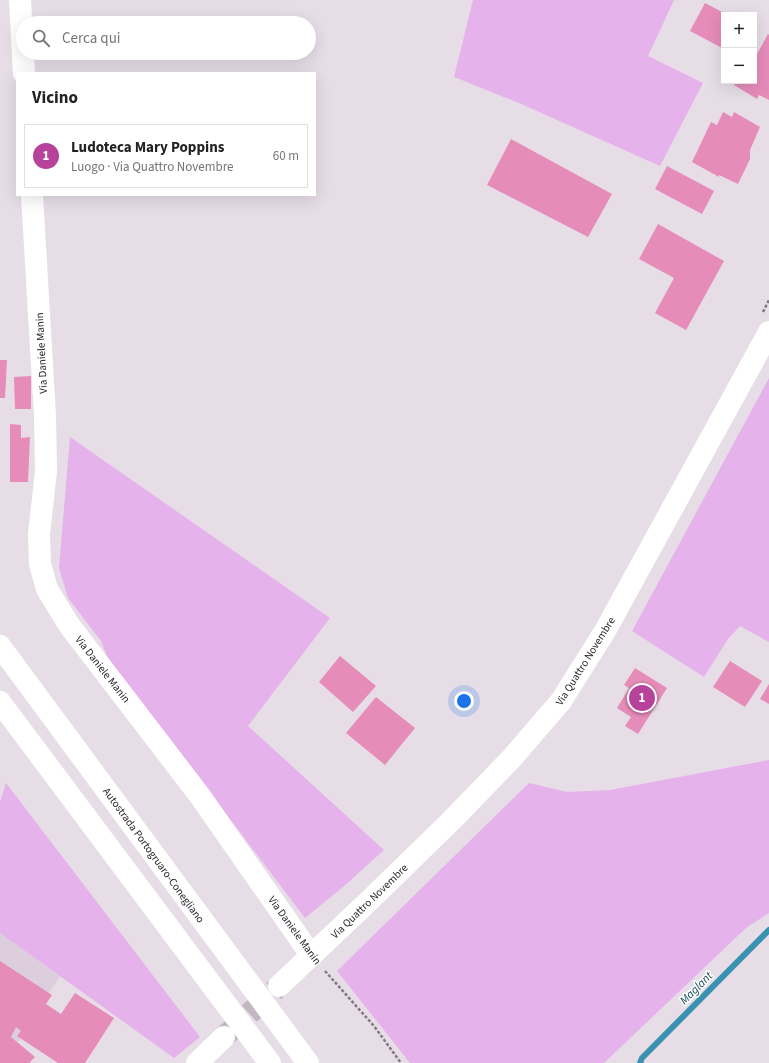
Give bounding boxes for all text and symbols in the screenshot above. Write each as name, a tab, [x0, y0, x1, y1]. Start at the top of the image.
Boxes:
map controls	[721, 12, 757, 84]
button: +	[721, 12, 757, 48]
search box	[16, 16, 316, 60]
icon: search	[30, 27, 52, 49]
text: Cerca qui	[62, 28, 121, 49]
button: −	[721, 48, 757, 84]
text: Vicino	[32, 86, 78, 110]
text: Ludoteca Mary Poppins	[71, 137, 224, 158]
text: 1	[43, 147, 49, 165]
text: 60 m	[273, 147, 299, 165]
text: Luogo · Via Quattro Novembre	[71, 158, 234, 176]
street label: Via Daniele Manin	[32, 312, 51, 394]
street label: Via Quattro Novembre	[552, 614, 619, 708]
street label: Via Daniele Manin	[72, 633, 134, 706]
pin: 1	[629, 683, 655, 713]
your location	[454, 691, 474, 711]
street label: Autostrada Portogruaro-Conegliano	[99, 785, 208, 926]
street label: Via Quattro Novembre	[328, 860, 412, 942]
street label: Via Daniele Manin	[265, 893, 325, 968]
water label: Maglant	[676, 967, 718, 1009]

